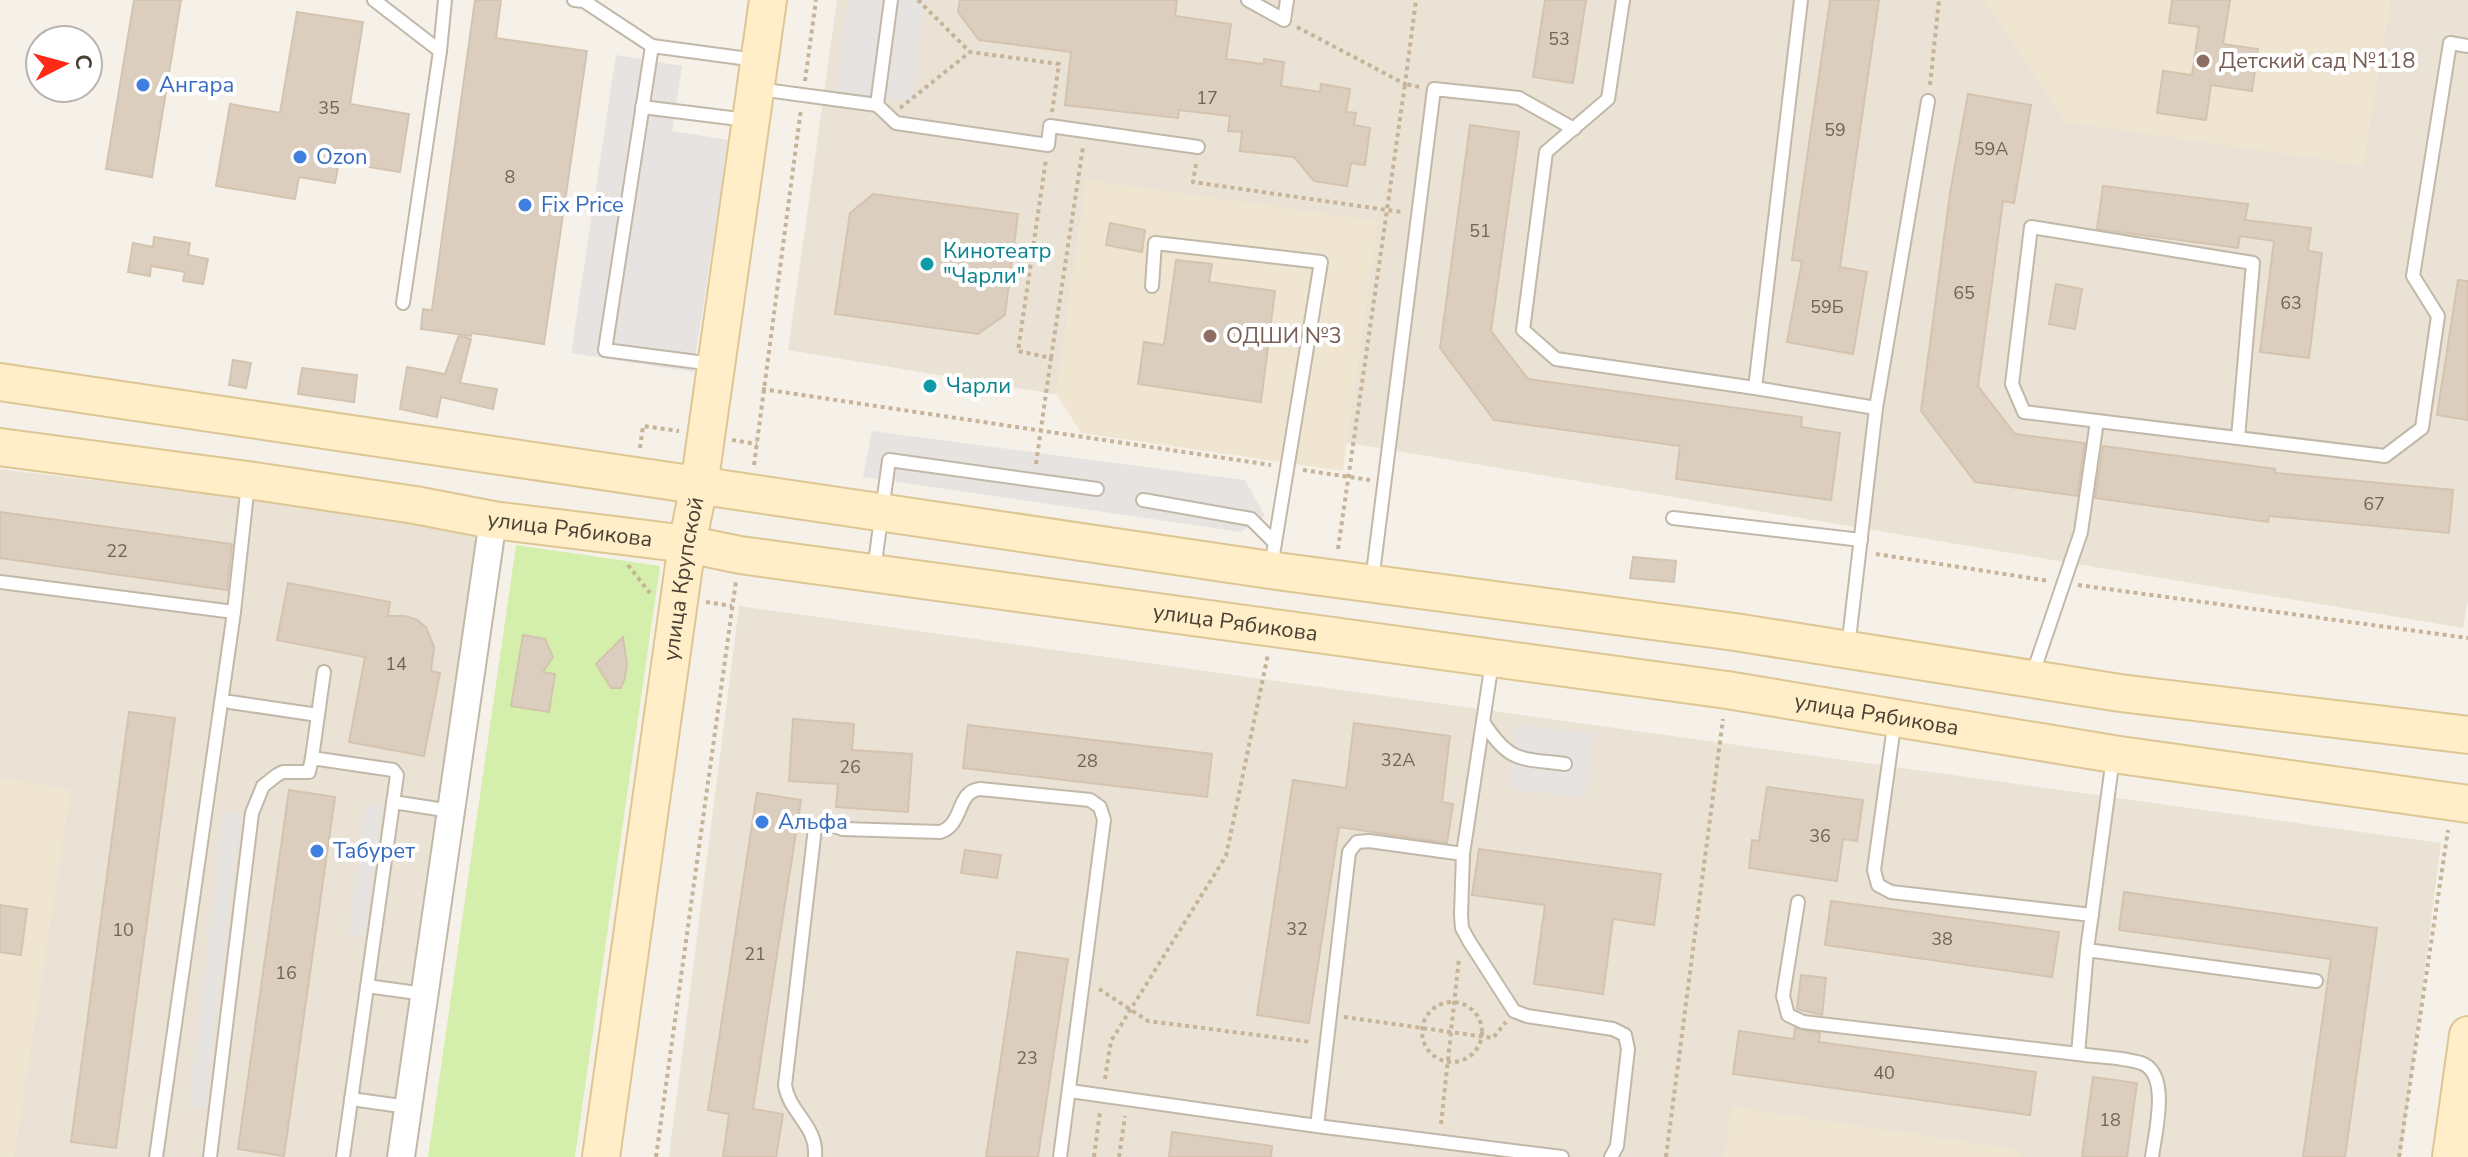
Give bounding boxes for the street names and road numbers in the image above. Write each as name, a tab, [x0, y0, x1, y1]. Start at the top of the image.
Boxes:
street label: улица Крупской	[656, 494, 711, 663]
street label: улица Рябикова	[485, 504, 654, 555]
street label: улица Рябикова	[1151, 597, 1320, 649]
street label: улица Рябикова	[1792, 686, 1961, 743]

